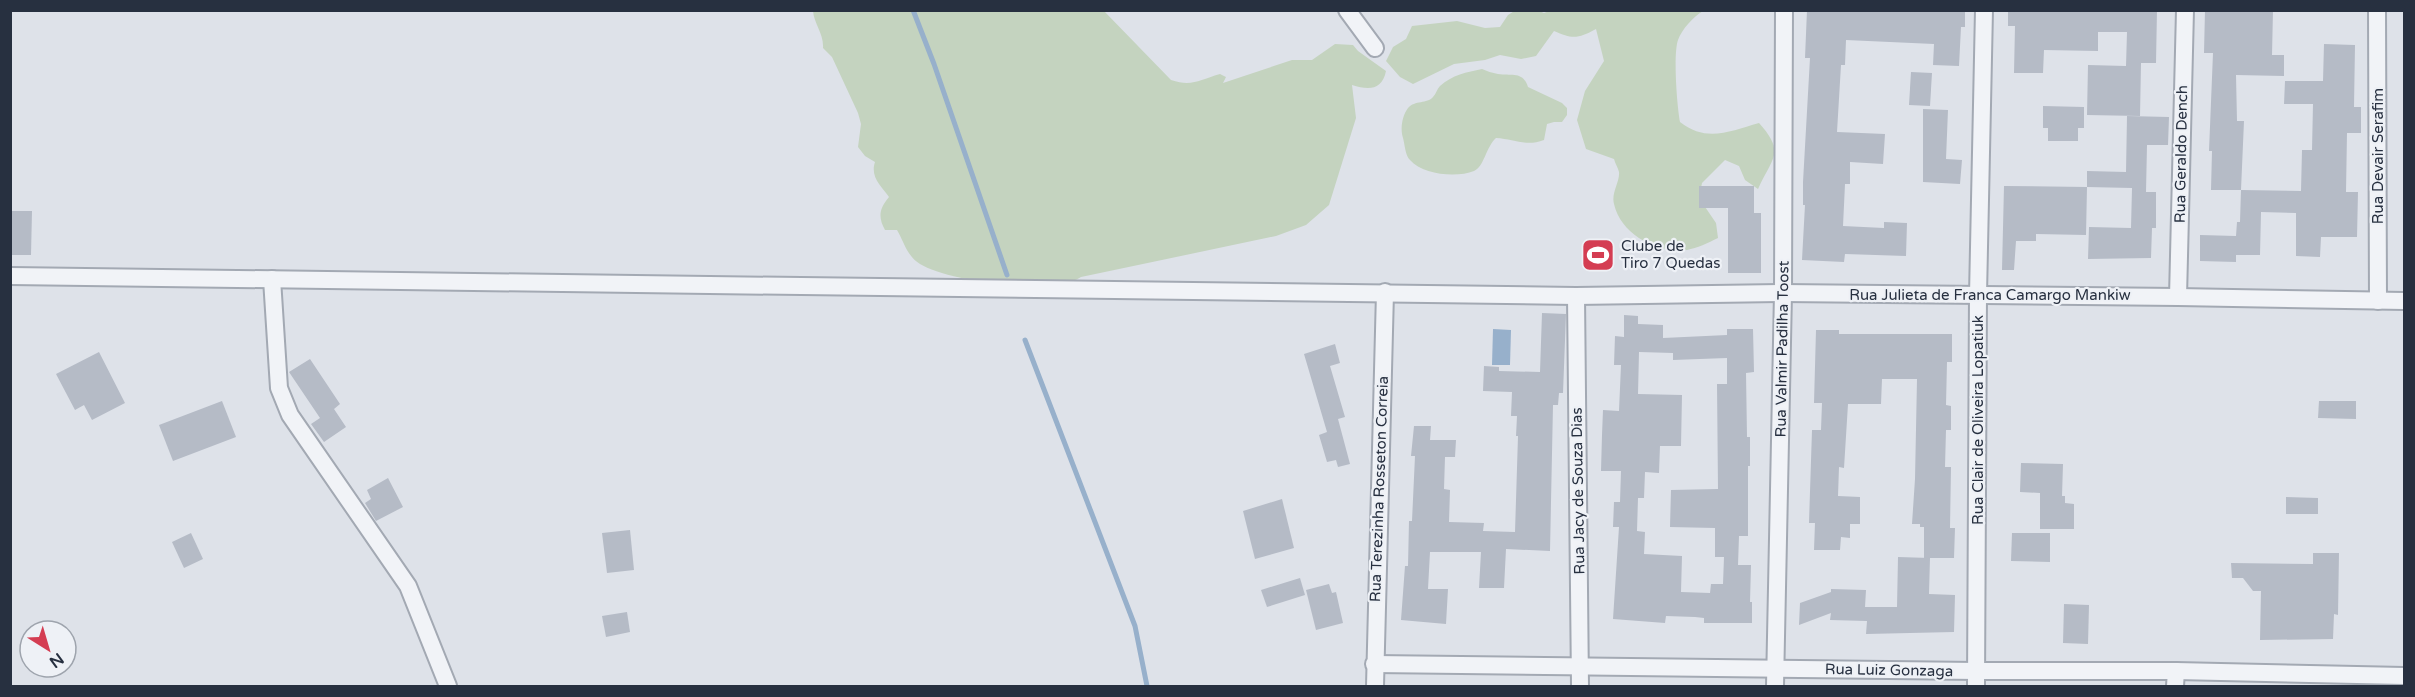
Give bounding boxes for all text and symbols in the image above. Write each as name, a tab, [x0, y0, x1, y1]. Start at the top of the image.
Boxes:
street label: Rua Geraldo Dench	[2171, 85, 2191, 223]
street label: Rua Devair Serafim	[2369, 88, 2387, 224]
sports icon: Clube de Tiro 7 Quedas	[1580, 237, 1616, 273]
place label: Clube de Tiro 7 Quedas	[1621, 237, 1720, 272]
street label: Rua Valmir Padilha Toost	[1771, 260, 1793, 438]
street label: Rua Julieta de Franca Camargo Mankiw	[1849, 286, 2131, 304]
street label: Rua Clair de Oliveira Lopatiuk	[1969, 315, 1987, 525]
street label: Rua Terezinha Rosseton Correia	[1366, 376, 1392, 602]
street label: Rua Jacy de Souza Dias	[1568, 407, 1588, 575]
north arrow	[18, 619, 78, 679]
text: N	[45, 648, 68, 672]
street label: Rua Luiz Gonzaga	[1825, 660, 1953, 680]

